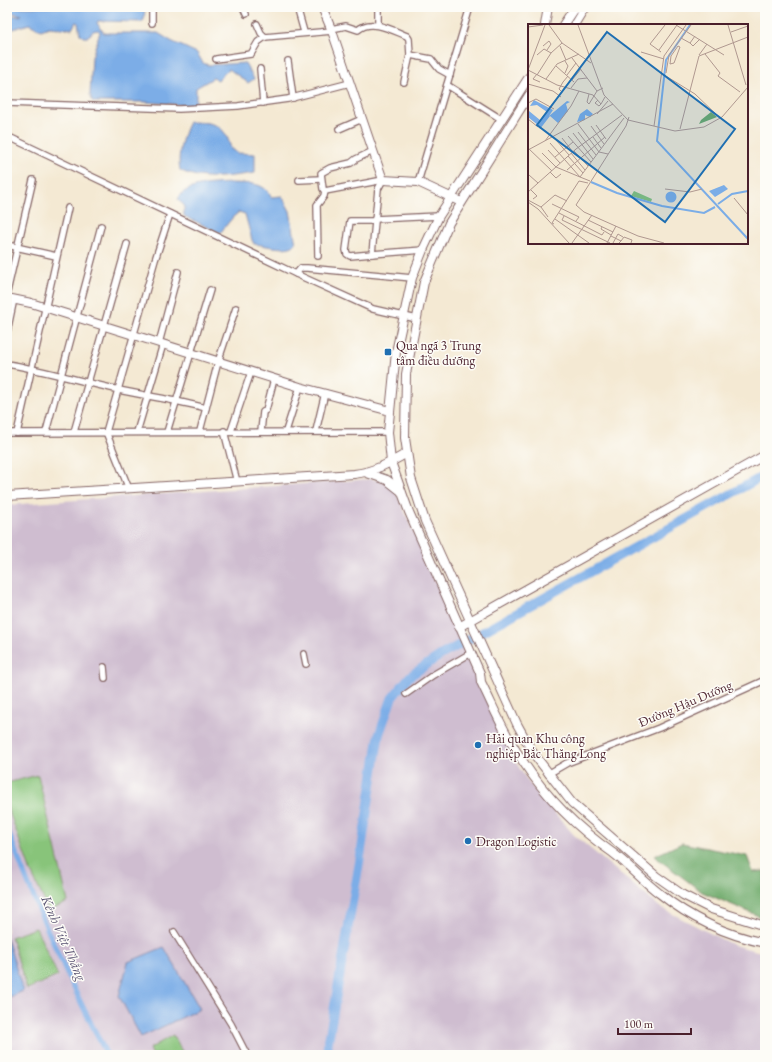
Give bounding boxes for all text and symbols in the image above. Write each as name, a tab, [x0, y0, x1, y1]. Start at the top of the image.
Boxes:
inset map	[528, 24, 748, 244]
place label: Qua ngã 3 Trung tâm điều dưỡng	[396, 337, 481, 369]
marker: Qua ngã 3 Trung tâm điều dưỡng	[383, 347, 393, 357]
street label: Đường Hậu Dưỡng	[636, 676, 735, 731]
place label: Hải quan Khu công nghiệp Bắc Thăng Long	[486, 730, 606, 762]
marker: Hải quan Khu công nghiệp Bắc Thăng Long	[473, 740, 483, 750]
place label: Dragon Logistic	[476, 833, 557, 850]
marker: Dragon Logistic	[463, 836, 473, 846]
water label: Kênh Việt Thắng	[37, 892, 91, 984]
scale bar	[618, 1010, 691, 1036]
text: 100 m	[624, 1016, 654, 1032]

